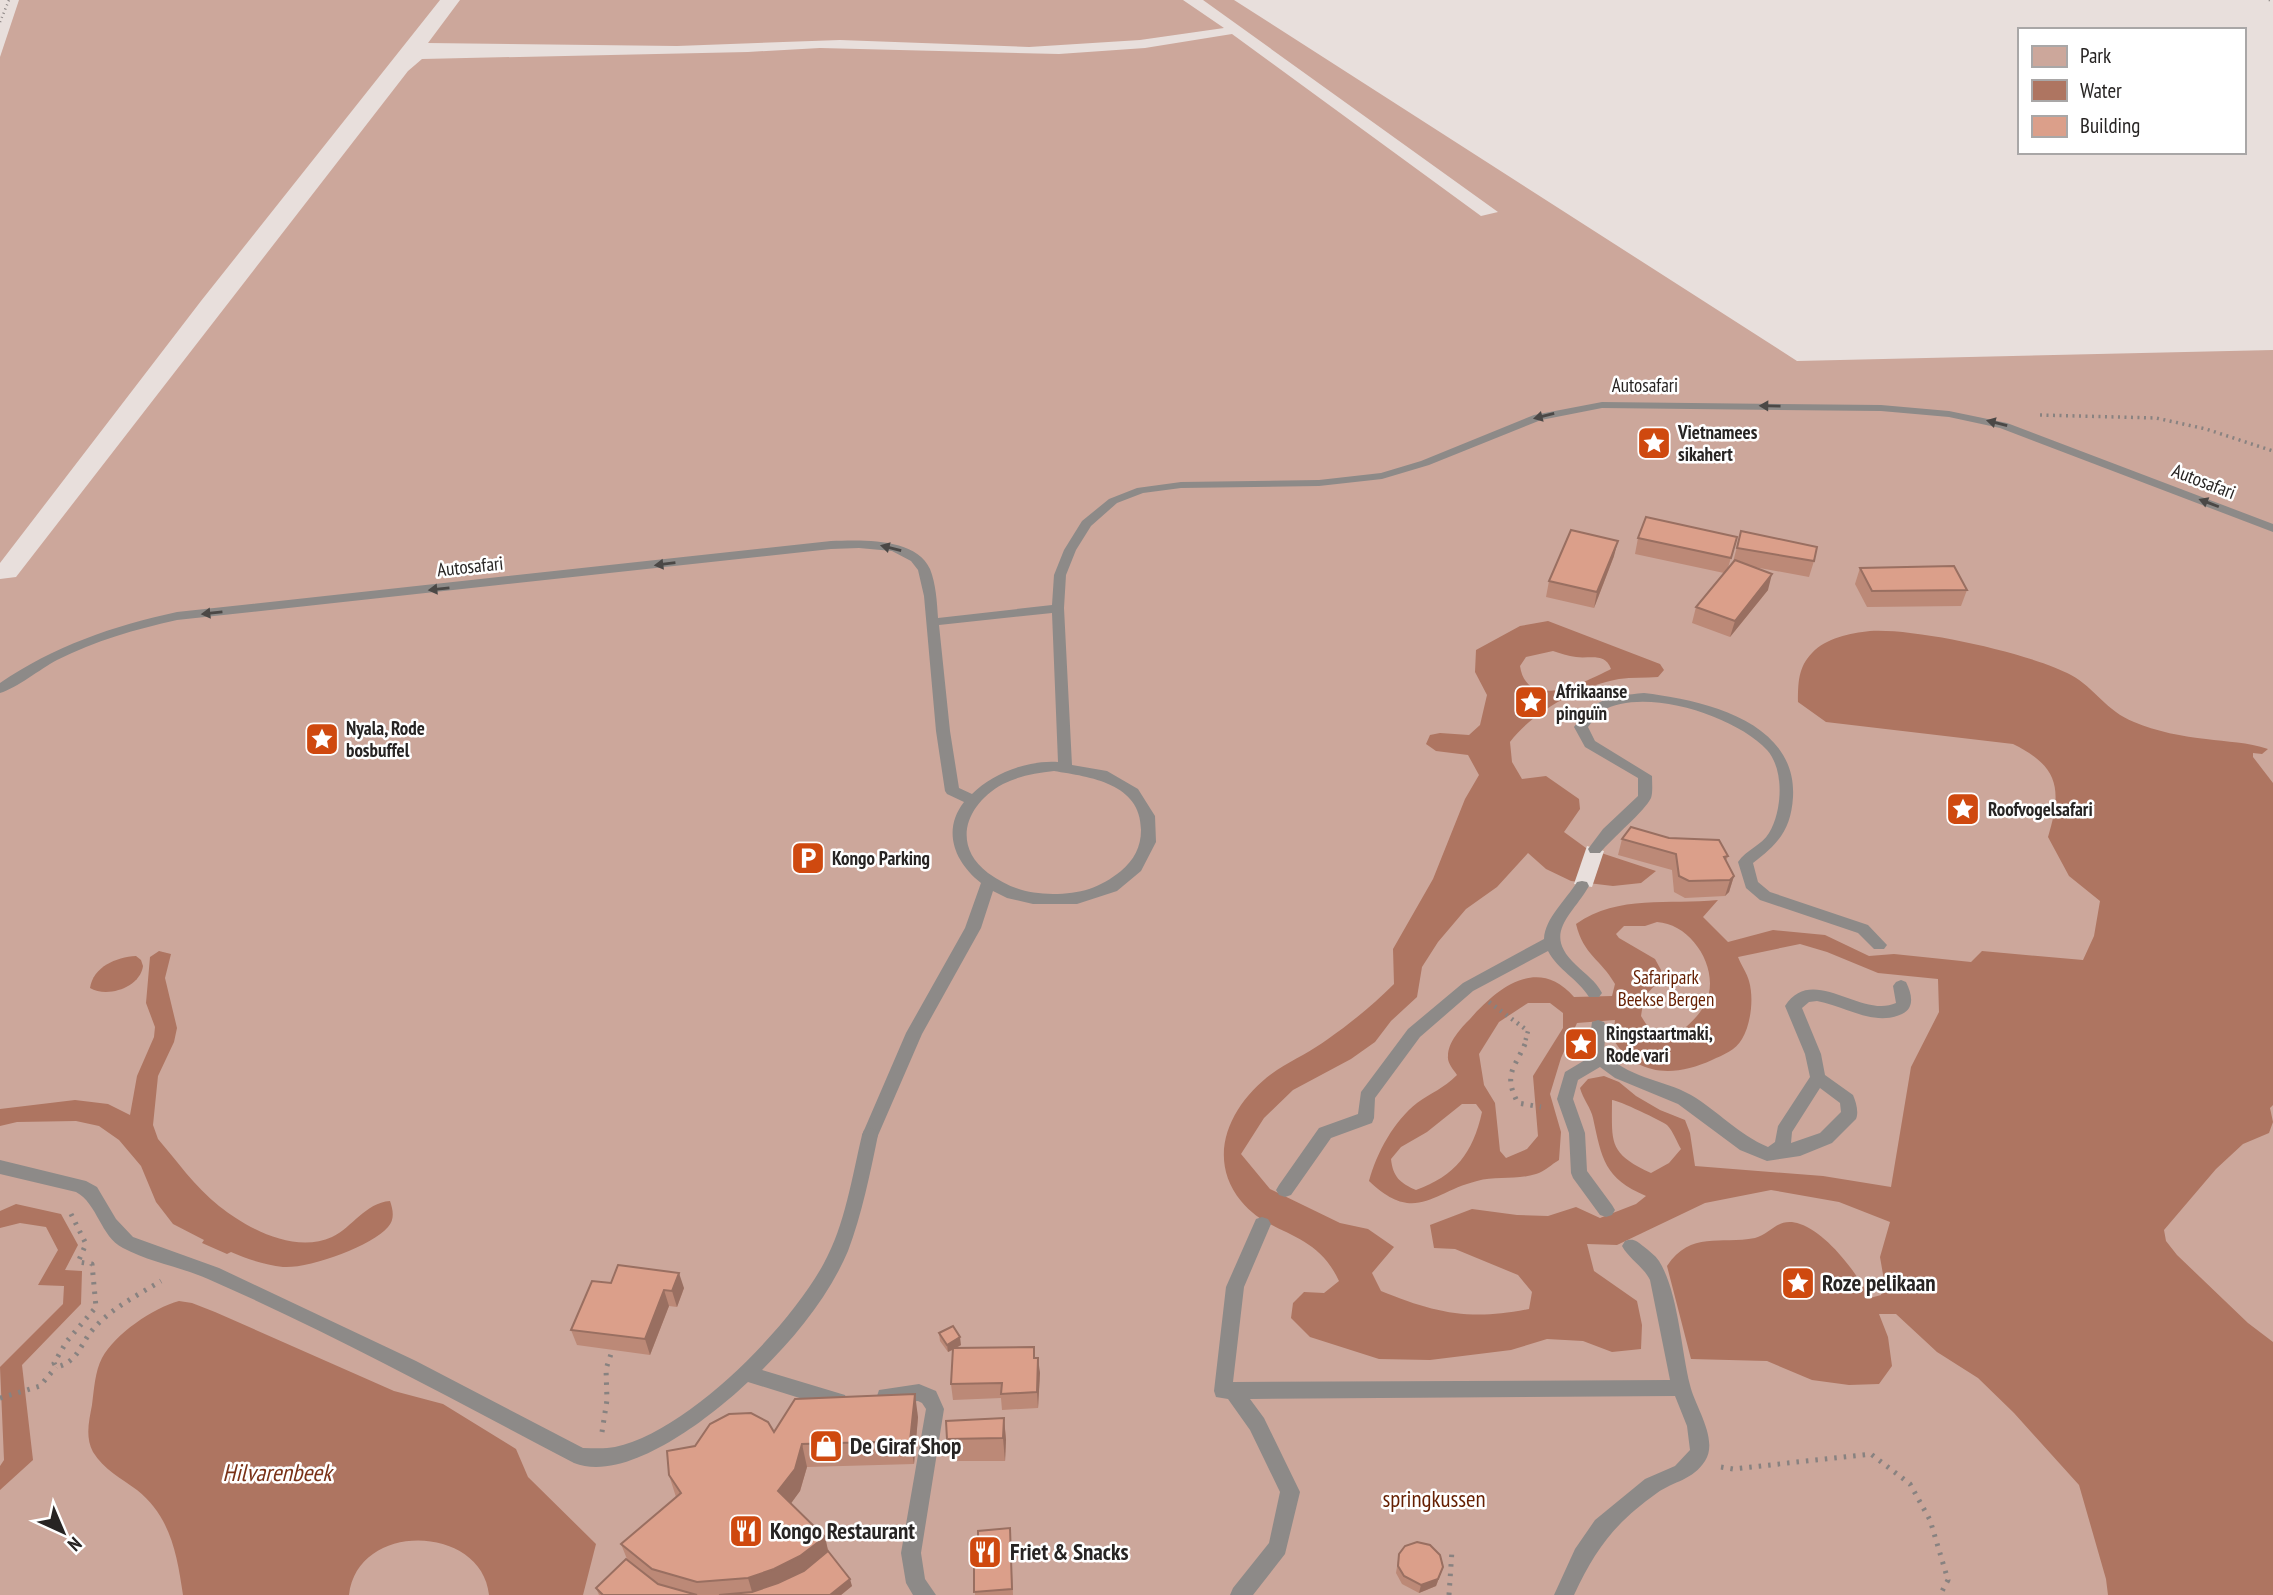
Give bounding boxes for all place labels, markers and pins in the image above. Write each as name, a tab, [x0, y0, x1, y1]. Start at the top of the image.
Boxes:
place label: Vietnamees sikahert	[1677, 420, 1758, 466]
place icon: Vietnamees sikahert	[1635, 424, 1673, 462]
place label: Afrikaanse pinguïn	[1555, 679, 1627, 725]
place icon: Afrikaanse pinguïn	[1512, 683, 1550, 721]
place label: Nyala, Rode bosbuffel	[346, 716, 425, 762]
place icon: Nyala, Rode bosbuffel	[303, 720, 341, 758]
place icon: Roofvogelsafari	[1944, 790, 1982, 828]
place label: Roofvogelsafari	[1988, 797, 2093, 821]
parking icon: Kongo Parking	[789, 839, 827, 877]
place label: Kongo Parking	[832, 846, 930, 870]
place label: Ringstaartmaki, Rode vari	[1606, 1021, 1713, 1067]
place icon: Ringstaartmaki, Rode vari	[1562, 1025, 1600, 1063]
place icon: Roze pelikaan	[1779, 1264, 1817, 1302]
place label: Roze pelikaan	[1822, 1268, 1936, 1297]
shop icon: De Giraf Shop	[807, 1427, 845, 1465]
place label: De Giraf Shop	[850, 1431, 961, 1460]
restaurant icon: Kongo Restaurant	[727, 1512, 765, 1550]
place label: Kongo Restaurant	[770, 1516, 915, 1545]
restaurant icon: Friet & Snacks	[966, 1533, 1004, 1571]
place label: Friet & Snacks	[1010, 1537, 1128, 1566]

